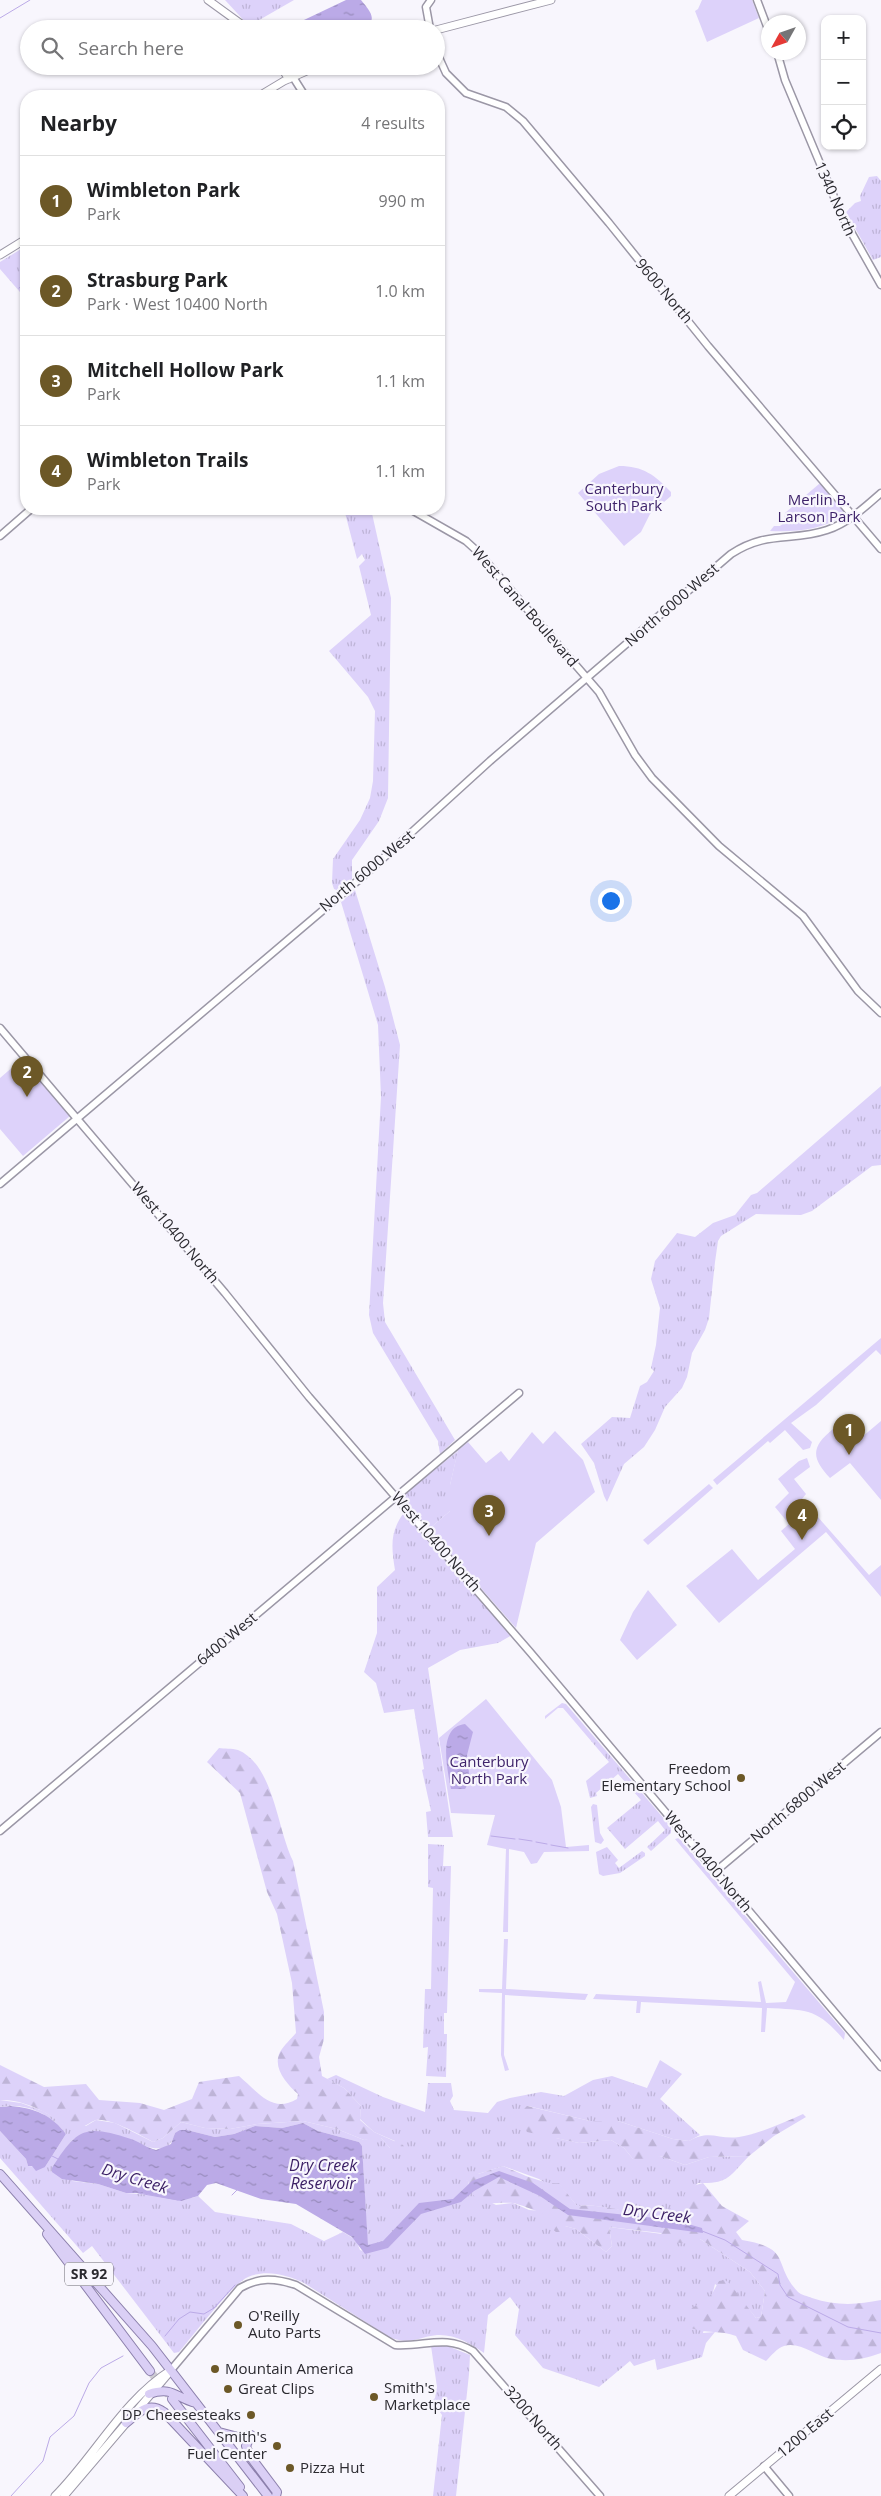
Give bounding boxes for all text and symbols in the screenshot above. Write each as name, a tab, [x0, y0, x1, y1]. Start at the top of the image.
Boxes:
north arrow	[761, 15, 806, 60]
map controls	[821, 15, 866, 150]
button: +	[821, 15, 866, 60]
search box	[20, 20, 445, 75]
icon: search	[38, 34, 66, 62]
text: Search here	[78, 35, 184, 61]
button: −	[821, 60, 866, 105]
button: locate	[821, 105, 866, 150]
text: Nearby	[40, 109, 117, 137]
text: 4 results	[361, 112, 425, 134]
street label: 1340 North	[811, 158, 861, 239]
text: Wimbleton Park	[87, 177, 240, 203]
text: 1	[51, 190, 61, 212]
text: 990 m	[379, 190, 425, 212]
text: Park	[87, 203, 120, 225]
street label: 9600 North	[632, 254, 698, 327]
text: Strasburg Park	[87, 267, 228, 293]
text: 2	[51, 280, 61, 302]
text: 1.0 km	[375, 280, 425, 302]
text: Park · West 10400 North	[87, 293, 268, 315]
text: Mitchell Hollow Park	[87, 357, 284, 383]
text: 3	[51, 370, 61, 392]
text: 1.1 km	[375, 370, 425, 392]
text: Park	[87, 383, 120, 405]
text: Wimbleton Trails	[87, 447, 248, 473]
text: 4	[51, 460, 61, 482]
text: 1.1 km	[375, 460, 425, 482]
text: Park	[87, 473, 120, 495]
park label: Canterbury South Park	[585, 478, 664, 515]
park label: Merlin B. Larson Park	[778, 489, 861, 526]
street label: West Canal Boulevard	[468, 542, 583, 671]
street label: North 6000 West	[620, 558, 722, 650]
street label: North 6000 West	[315, 825, 418, 916]
your location	[598, 888, 624, 914]
pin: 2	[11, 1056, 43, 1097]
street label: West 10400 North	[127, 1177, 224, 1287]
pin: 1	[833, 1414, 865, 1455]
street label: West 10400 North	[388, 1487, 486, 1596]
pin: 3	[473, 1495, 505, 1536]
pin: 4	[786, 1499, 818, 1540]
street label: 6400 West	[192, 1607, 261, 1669]
park label: Canterbury North Park	[450, 1751, 529, 1788]
street label: North 6800 West	[746, 1756, 849, 1847]
place label: Freedom Elementary School	[601, 1758, 731, 1795]
marker: Freedom Elementary School	[735, 1772, 747, 1784]
street label: West 10400 North	[660, 1806, 757, 1916]
water label: Dry Creek Reservoir	[289, 2154, 358, 2194]
water label: Dry Creek	[99, 2158, 172, 2199]
water label: Dry Creek	[622, 2198, 693, 2228]
road number: SR 92	[65, 2262, 113, 2286]
place label: O'Reilly Auto Parts	[248, 2305, 321, 2342]
marker: O'Reilly Auto Parts	[232, 2319, 244, 2331]
place label: Mountain America	[225, 2358, 354, 2378]
marker: Mountain America	[209, 2363, 221, 2375]
place label: Smith's Marketplace	[384, 2377, 471, 2414]
place label: Great Clips	[238, 2378, 314, 2398]
street label: 3200 North	[500, 2381, 567, 2454]
marker: Great Clips	[222, 2383, 234, 2395]
marker: Smith's Marketplace	[368, 2391, 380, 2403]
street label: 1200 East	[772, 2403, 837, 2462]
place label: DP Cheesesteaks	[122, 2404, 241, 2424]
marker: DP Cheesesteaks	[245, 2409, 257, 2421]
place label: Smith's Fuel Center	[187, 2426, 267, 2463]
marker: Smith's Fuel Center	[271, 2440, 283, 2452]
place label: Pizza Hut	[300, 2457, 365, 2477]
marker: Pizza Hut	[284, 2462, 296, 2474]

